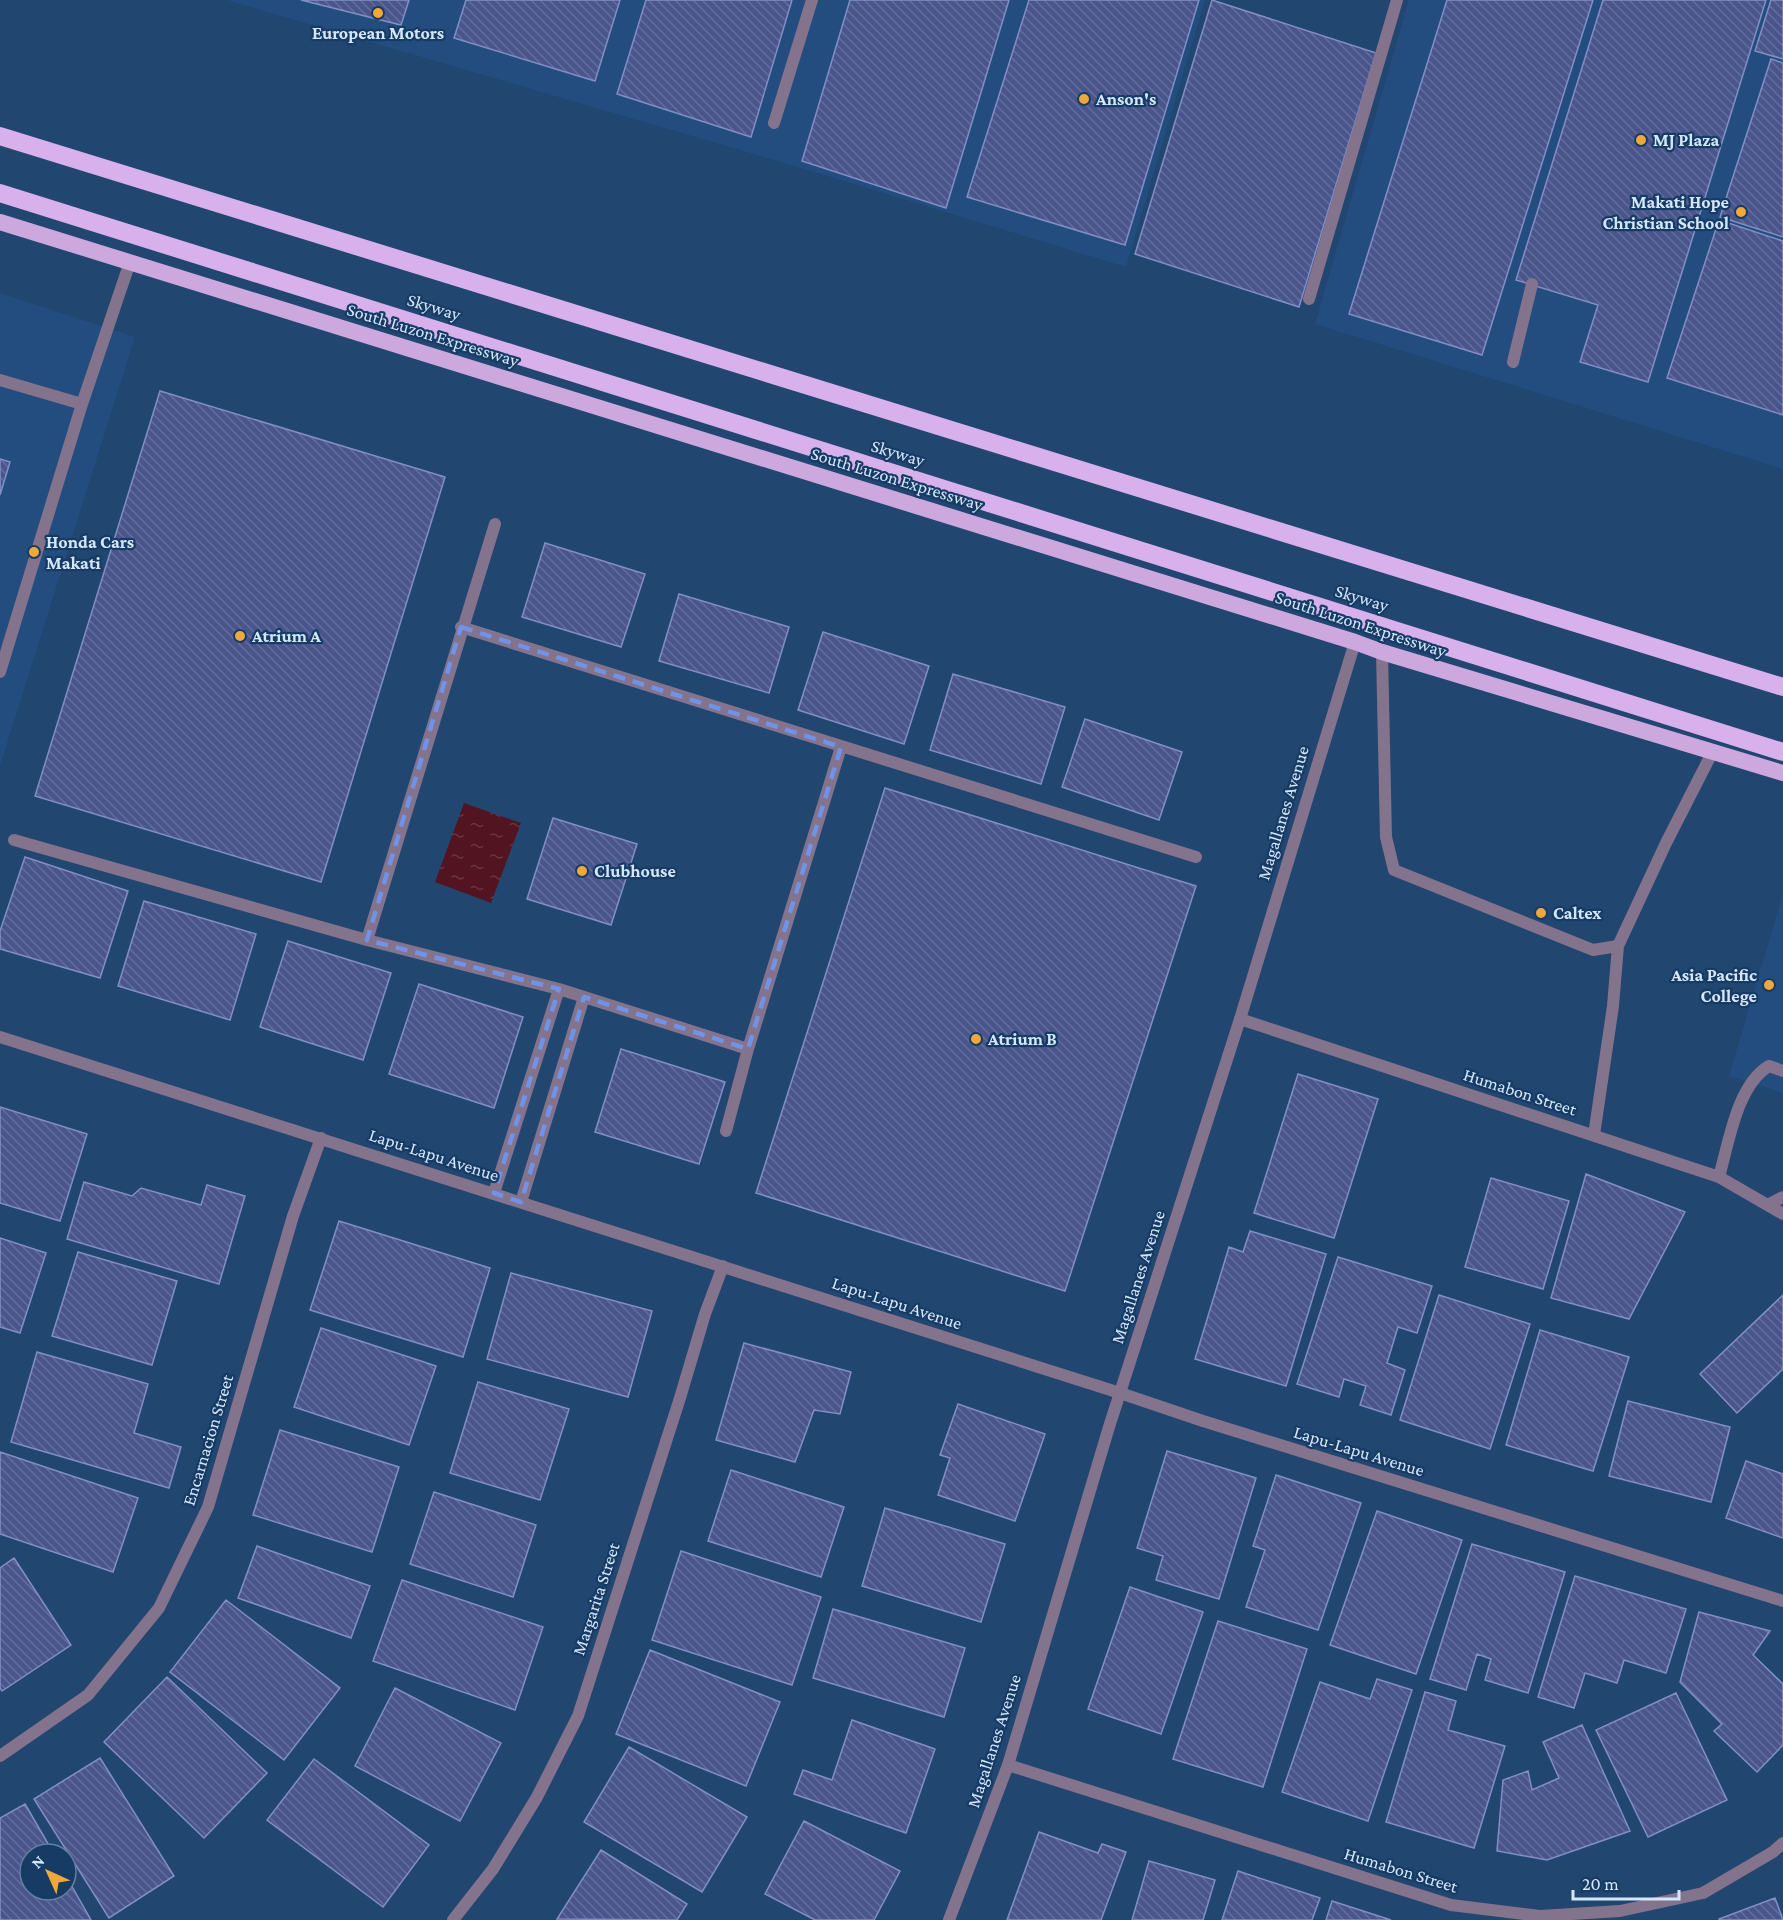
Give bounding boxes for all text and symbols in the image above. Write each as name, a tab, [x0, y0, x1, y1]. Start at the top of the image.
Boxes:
marker: European Motors	[371, 6, 385, 20]
place label: European Motors	[312, 23, 444, 43]
place label: Anson's	[1095, 89, 1156, 109]
marker: Anson's	[1077, 92, 1091, 106]
place label: MJ Plaza	[1653, 130, 1719, 150]
marker: MJ Plaza	[1634, 133, 1648, 147]
place label: Makati Hope Christian School	[1602, 192, 1729, 233]
marker: Makati Hope Christian School	[1734, 205, 1748, 219]
street label: Skyway	[405, 289, 464, 325]
street label: South Luzon Expressway	[345, 299, 522, 371]
street label: Skyway	[869, 435, 928, 471]
street label: South Luzon Expressway	[809, 443, 986, 515]
place label: Honda Cars Makati	[46, 532, 134, 573]
marker: Honda Cars Makati	[27, 545, 41, 559]
street label: Skyway	[1333, 580, 1392, 616]
street label: South Luzon Expressway	[1273, 587, 1450, 661]
place label: Atrium A	[251, 626, 321, 646]
marker: Atrium A	[233, 629, 247, 643]
street label: Magallanes Avenue	[1253, 744, 1313, 882]
place label: Clubhouse	[594, 861, 676, 881]
marker: Clubhouse	[575, 864, 589, 878]
place label: Caltex	[1553, 903, 1602, 923]
marker: Caltex	[1534, 906, 1548, 920]
place label: Asia Pacific College	[1670, 965, 1757, 1006]
marker: Asia Pacific College	[1762, 978, 1776, 992]
place label: Atrium B	[987, 1029, 1057, 1049]
marker: Atrium B	[969, 1032, 983, 1046]
street label: Humabon Street	[1461, 1064, 1580, 1120]
street label: Lapu-Lapu Avenue	[366, 1125, 502, 1185]
street label: Magallanes Avenue	[1107, 1208, 1169, 1346]
street label: Lapu-Lapu Avenue	[829, 1273, 965, 1333]
street label: Encarnacion Street	[179, 1371, 238, 1508]
street label: Lapu-Lapu Avenue	[1291, 1422, 1427, 1480]
street label: Margarita Street	[568, 1539, 624, 1658]
street label: Magallanes Avenue	[963, 1672, 1025, 1810]
north arrow	[18, 1842, 78, 1902]
street label: Humabon Street	[1342, 1843, 1461, 1897]
text: N	[28, 1852, 48, 1872]
scale bar	[1573, 1863, 1680, 1901]
text: 20 m	[1582, 1874, 1619, 1894]

